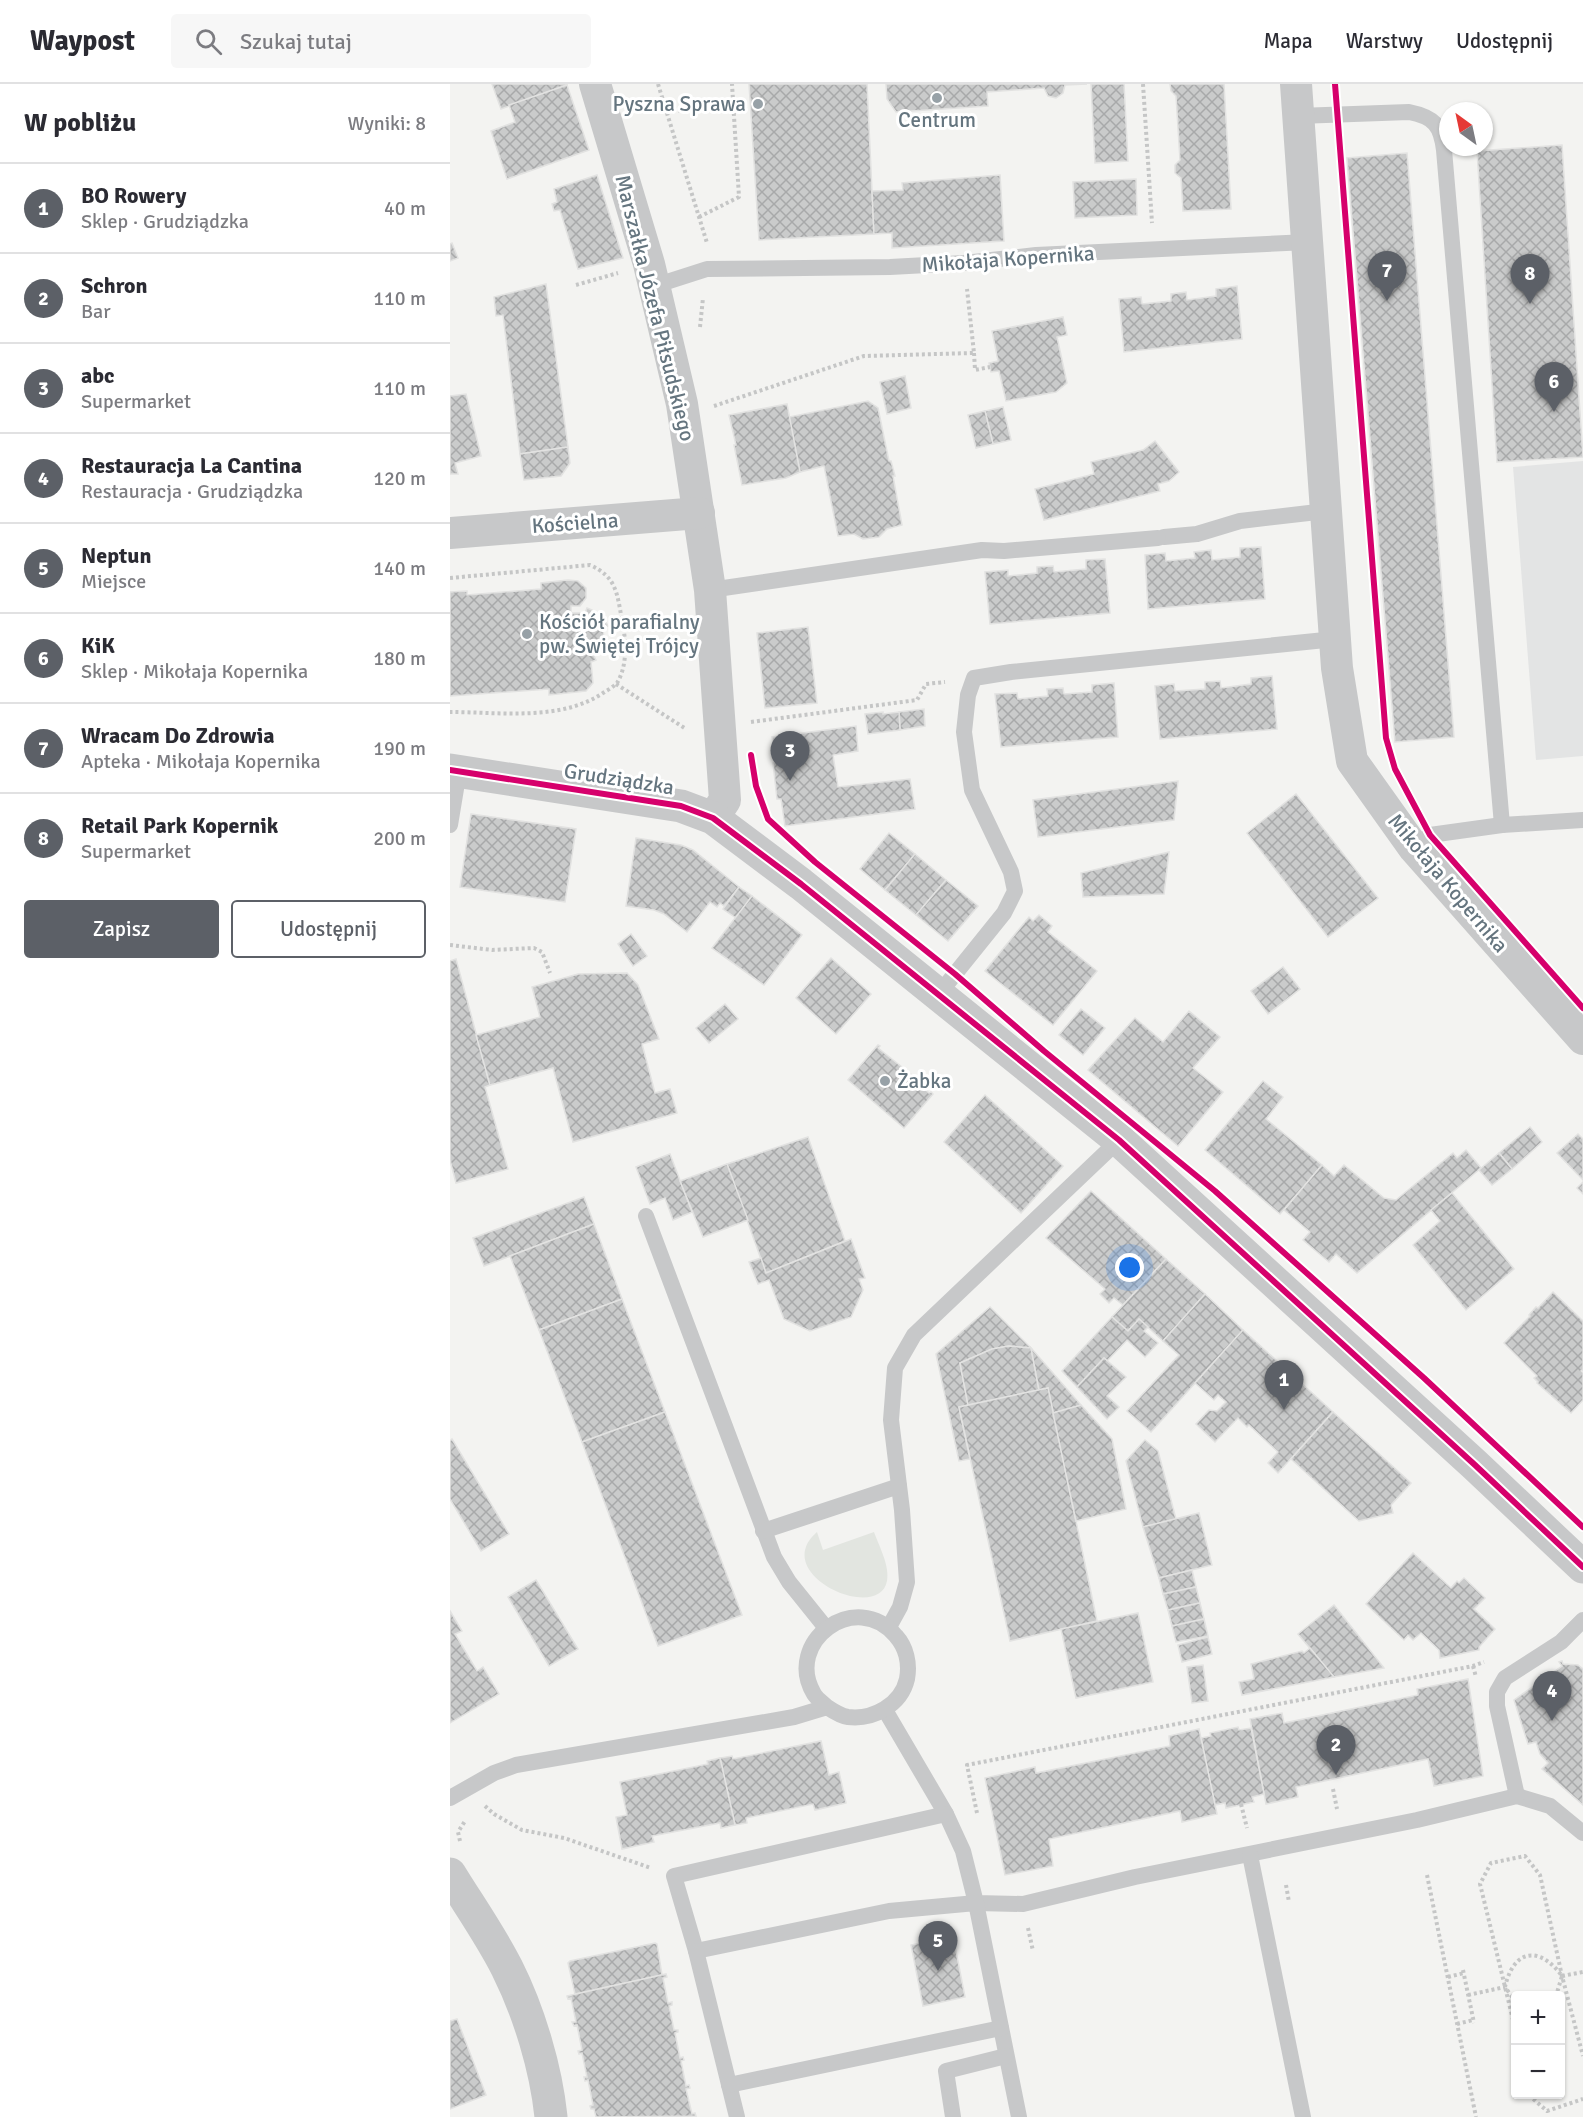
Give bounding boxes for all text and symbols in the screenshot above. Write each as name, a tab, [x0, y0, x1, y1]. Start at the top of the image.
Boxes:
search box	[171, 14, 591, 68]
text: Waypost	[30, 24, 135, 58]
icon: search	[192, 25, 225, 58]
text: Szukaj tutaj	[240, 28, 352, 55]
text: Mapa	[1263, 28, 1313, 54]
text: Warstwy	[1346, 28, 1423, 54]
text: Udostępnij	[1456, 28, 1553, 54]
place label: Pyszna Sprawa	[613, 91, 746, 117]
marker: Centrum	[930, 91, 944, 105]
marker: Pyszna Sprawa	[751, 97, 765, 111]
north arrow	[1439, 102, 1493, 156]
text: W pobliżu	[24, 107, 136, 139]
place label: Centrum	[898, 107, 976, 133]
text: Wyniki: 8	[347, 111, 426, 136]
street label: Marszałka Józefa Piłsudskiego	[609, 172, 701, 444]
text: BO Rowery	[81, 182, 186, 209]
text: 1	[38, 196, 49, 221]
text: 40 m	[384, 196, 426, 221]
text: Sklep · Grudziądzka	[81, 209, 249, 234]
street label: Mikołaja Kopernika	[921, 240, 1095, 278]
pin: 7	[1368, 252, 1406, 301]
pin: 8	[1510, 254, 1550, 304]
text: Schron	[81, 272, 148, 299]
text: 2	[38, 286, 49, 311]
text: 110 m	[373, 286, 426, 311]
text: Bar	[81, 299, 111, 324]
text: abc	[81, 362, 115, 389]
pin: 6	[1534, 362, 1574, 412]
text: 3	[38, 376, 49, 401]
text: 110 m	[373, 376, 426, 401]
text: Supermarket	[81, 389, 191, 414]
text: Restauracja La Cantina	[81, 452, 302, 479]
text: 4	[38, 466, 49, 491]
text: 120 m	[373, 466, 426, 491]
text: Restauracja · Grudziądzka	[81, 479, 303, 504]
street label: Kościelna	[531, 507, 619, 539]
text: Neptun	[81, 542, 151, 569]
text: 5	[38, 556, 49, 581]
text: 140 m	[373, 556, 426, 581]
text: Miejsce	[81, 569, 146, 594]
place label: Kościół parafialny pw. Świętej Trójcy	[539, 609, 700, 659]
marker: Kościół parafialny pw. Świętej Trójcy	[520, 627, 534, 641]
text: KiK	[81, 632, 115, 659]
text: 6	[38, 646, 49, 671]
text: 180 m	[373, 646, 426, 671]
text: Sklep · Mikołaja Kopernika	[81, 659, 308, 684]
text: Wracam Do Zdrowia	[81, 722, 275, 749]
pin: 3	[770, 732, 810, 781]
text: 7	[38, 736, 49, 761]
text: 190 m	[373, 736, 426, 761]
text: Apteka · Mikołaja Kopernika	[81, 749, 321, 774]
street label: Grudziądzka	[562, 757, 676, 801]
street label: Mikołaja Kopernika	[1382, 808, 1514, 958]
text: Retail Park Kopernik	[81, 812, 278, 839]
text: 8	[38, 826, 49, 851]
text: 200 m	[373, 826, 426, 851]
text: Supermarket	[81, 839, 191, 864]
button: Zapisz	[24, 900, 219, 958]
button: Udostępnij	[231, 900, 426, 958]
place label: Żabka	[897, 1068, 951, 1094]
marker: Żabka	[878, 1074, 892, 1088]
your location	[1115, 1253, 1144, 1282]
pin: 1	[1264, 1360, 1304, 1410]
pin: 4	[1532, 1672, 1572, 1721]
pin: 2	[1316, 1726, 1356, 1775]
pin: 5	[918, 1922, 958, 1971]
map controls	[1511, 1991, 1565, 2099]
button: +	[1511, 1991, 1565, 2045]
button: −	[1511, 2045, 1565, 2099]

